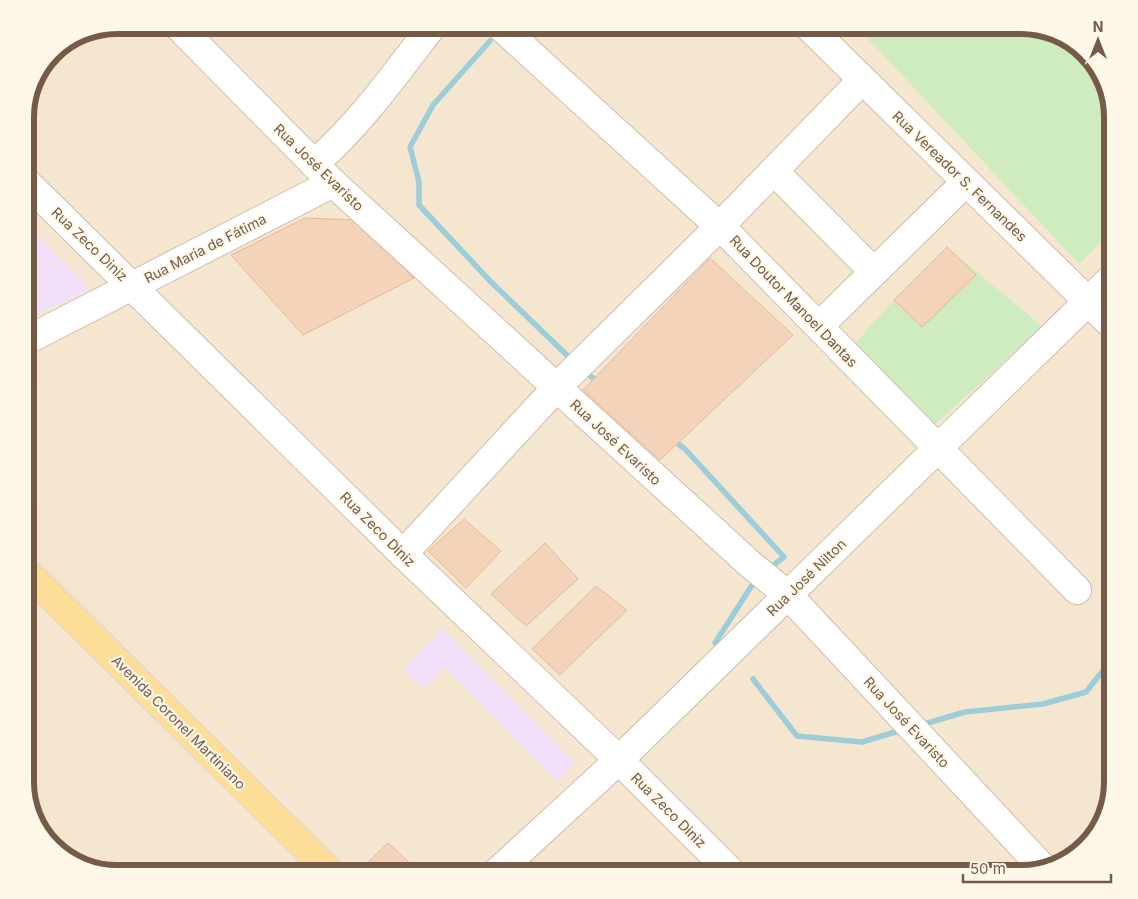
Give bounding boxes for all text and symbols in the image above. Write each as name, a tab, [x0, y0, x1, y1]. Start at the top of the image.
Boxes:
north arrow	[1073, 15, 1123, 65]
text: N	[1093, 18, 1103, 35]
street label: Rua Vereador S. Fernandes	[889, 107, 1031, 245]
street label: Rua José Evaristo	[271, 120, 367, 214]
street label: Rua Zeco Diniz	[48, 203, 132, 285]
street label: Rua Maria de Fátima	[141, 210, 269, 286]
street label: Rua Doutor Manoel Dantas	[727, 232, 861, 370]
street label: Rua José Evaristo	[567, 395, 665, 489]
street label: Rua Zeco Diniz	[337, 488, 419, 570]
street label: Rua José Nilton	[763, 535, 849, 619]
street label: Avenida Coronel Martiniano	[108, 651, 250, 793]
street label: Rua José Evaristo	[860, 673, 954, 771]
street label: Rua Zeco Diniz	[628, 769, 710, 851]
scale bar	[963, 852, 1110, 884]
text: 50 m	[970, 859, 1006, 878]

